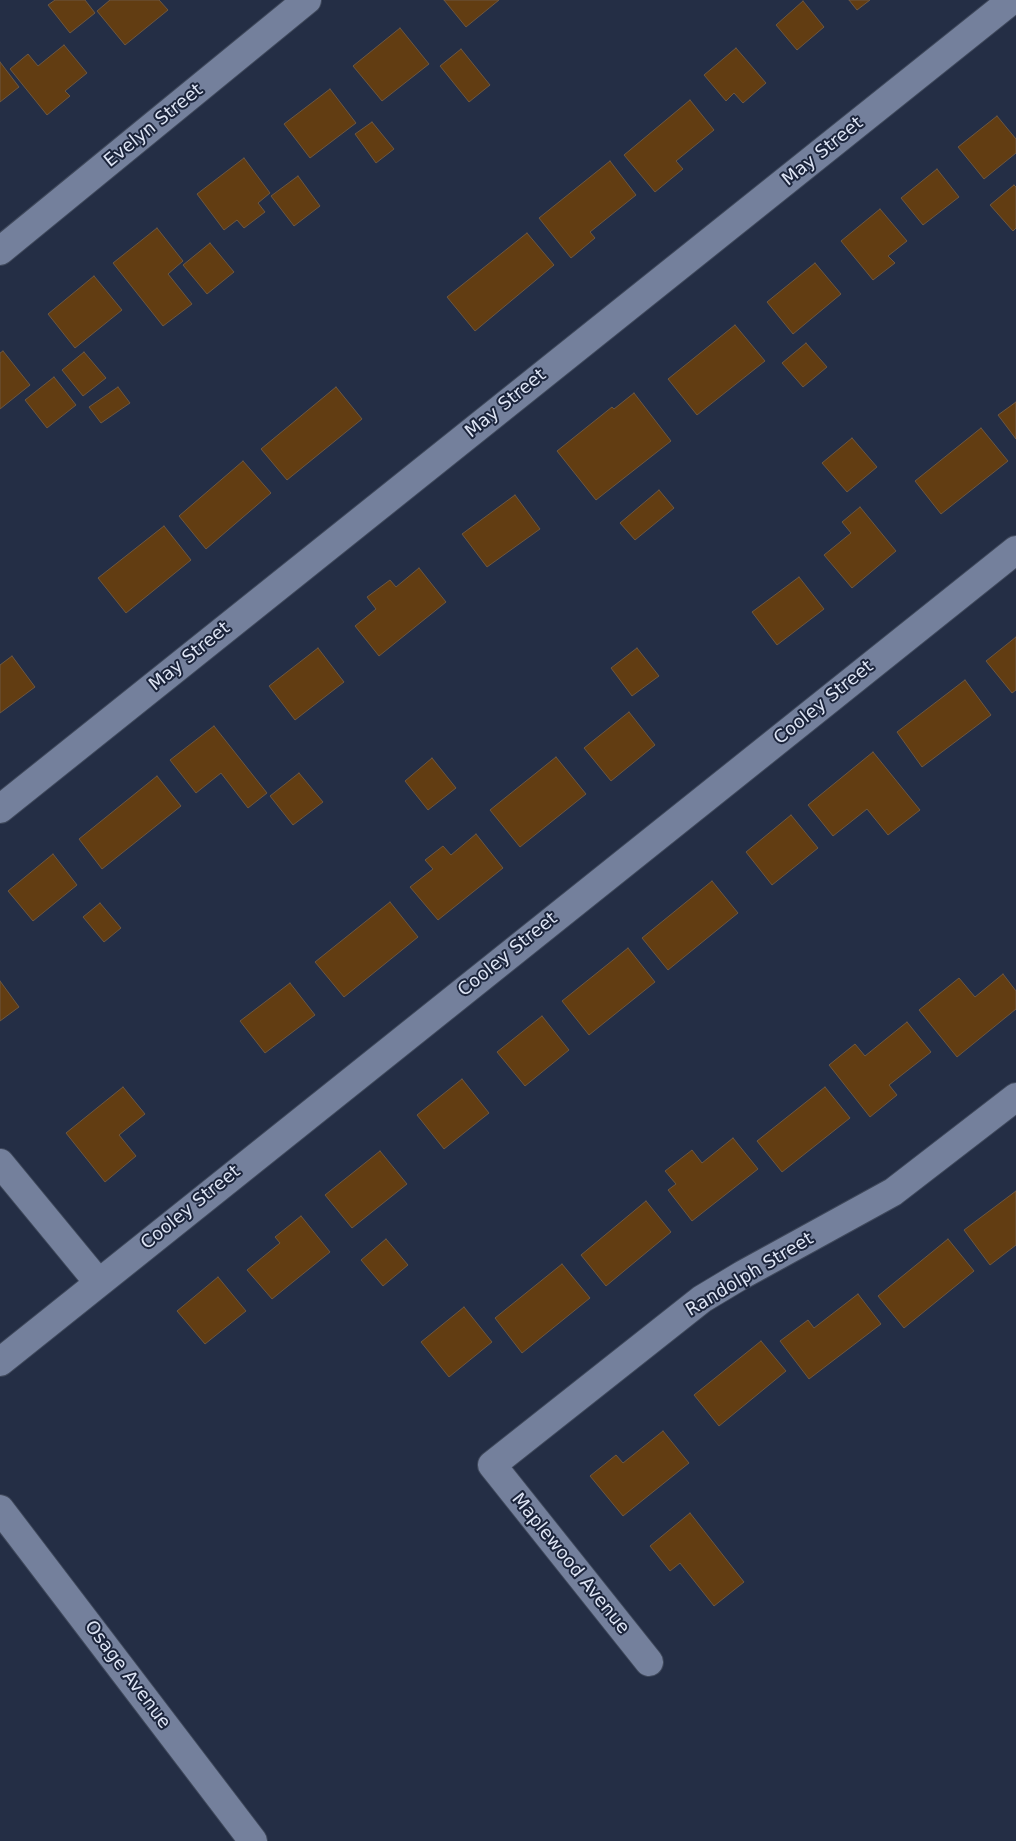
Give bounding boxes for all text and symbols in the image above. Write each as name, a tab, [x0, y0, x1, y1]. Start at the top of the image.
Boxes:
street label: Evelyn Street	[100, 80, 208, 172]
street label: May Street	[778, 113, 868, 191]
street label: May Street	[461, 365, 551, 443]
street label: May Street	[145, 618, 235, 696]
street label: Cooley Street	[770, 656, 878, 750]
street label: Cooley Street	[454, 908, 562, 1002]
street label: Cooley Street	[137, 1161, 245, 1255]
street label: Randolph Street	[682, 1228, 818, 1322]
street label: Maplewood Avenue	[507, 1489, 633, 1639]
street label: Osage Avenue	[79, 1617, 175, 1733]

